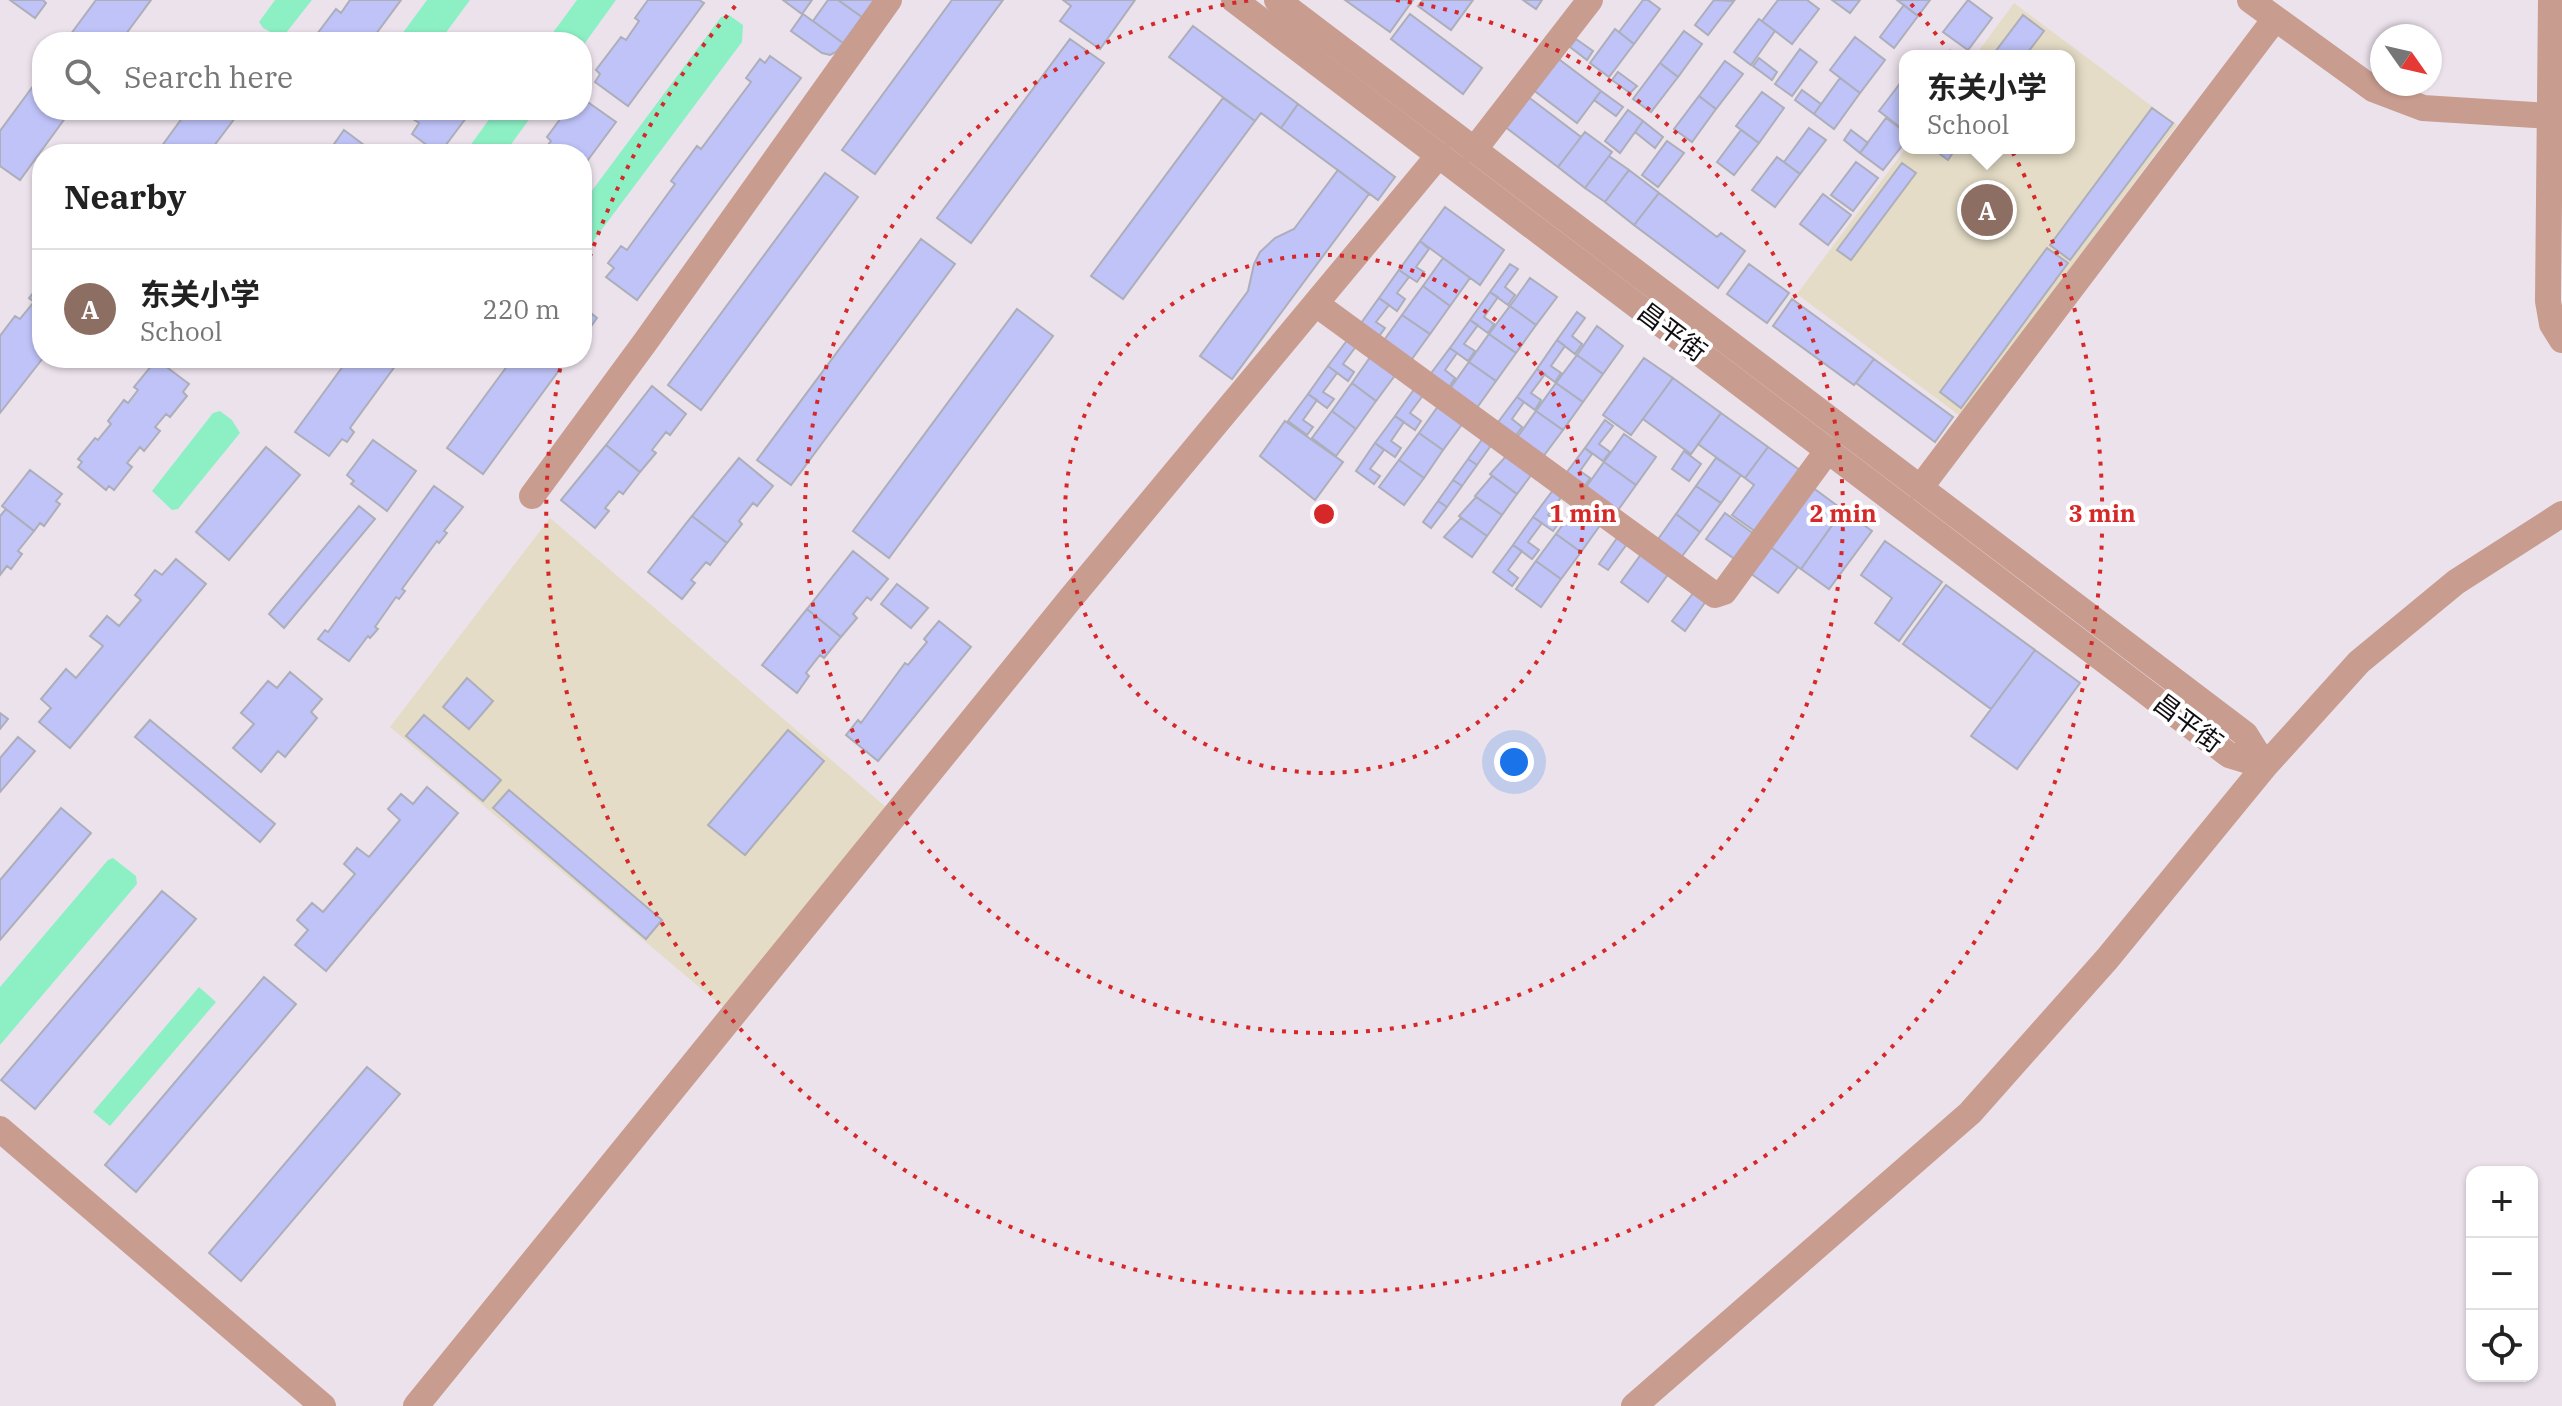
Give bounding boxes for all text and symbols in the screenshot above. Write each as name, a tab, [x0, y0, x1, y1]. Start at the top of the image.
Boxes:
north arrow	[2370, 24, 2442, 96]
search box	[32, 32, 592, 120]
popup	[1899, 50, 2075, 154]
icon: search	[60, 54, 104, 98]
text: Search here	[124, 57, 293, 96]
text: 东关小学	[1927, 67, 2047, 106]
text: School	[1927, 107, 2009, 141]
text: Nearby	[64, 174, 186, 218]
pin: A	[1961, 180, 2013, 240]
text: 东关小学	[140, 274, 260, 313]
text: A	[81, 292, 99, 326]
text: 220 m	[482, 292, 560, 326]
street label: 昌平街	[1631, 294, 1714, 368]
text: School	[140, 314, 222, 348]
text: 1 min	[1549, 497, 1617, 529]
text: 2 min	[1809, 497, 1877, 529]
text: 3 min	[2068, 497, 2136, 529]
centre of rings	[1310, 500, 1338, 528]
street label: 昌平街	[2147, 685, 2230, 759]
your location	[1494, 742, 1534, 782]
map controls	[2466, 1166, 2538, 1382]
button: +	[2466, 1166, 2538, 1238]
button: −	[2466, 1238, 2538, 1310]
button: locate	[2466, 1310, 2538, 1382]

